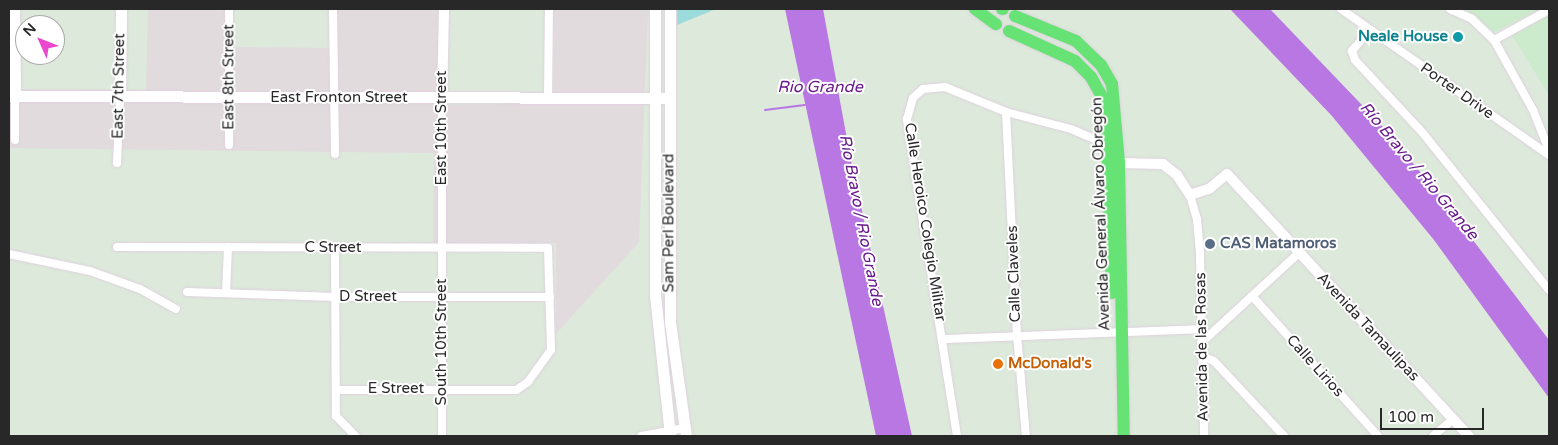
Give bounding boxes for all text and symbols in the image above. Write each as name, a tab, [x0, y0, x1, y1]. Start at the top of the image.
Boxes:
north arrow	[15, 15, 65, 65]
text: N	[20, 20, 40, 40]
street label: East 8th Street	[220, 24, 238, 130]
place label: Neale House	[1358, 28, 1448, 46]
marker: Neale House	[1452, 31, 1464, 43]
street label: East 7th Street	[109, 33, 129, 139]
street label: Porter Drive	[1417, 59, 1497, 123]
street label: East 10th Street	[433, 70, 451, 186]
water label: Rio Grande	[777, 77, 863, 97]
street label: East Fronton Street	[270, 89, 408, 107]
street label: Avenida General Álvaro Obregón	[1088, 97, 1114, 331]
water label: Río Bravo / Rio Grande	[1356, 98, 1482, 244]
street label: Calle Heroico Colegio Militar	[900, 121, 950, 323]
water label: Río Bravo / Rio Grande	[835, 133, 887, 307]
street label: Sam Perl Boulevard	[660, 153, 678, 293]
street label: Calle Claveles	[1003, 225, 1025, 323]
place label: CAS Matamoros	[1220, 235, 1336, 253]
marker: CAS Matamoros	[1204, 238, 1216, 250]
street label: C Street	[304, 239, 362, 257]
street label: Avenida Tamaulipas	[1313, 269, 1423, 385]
street label: Avenida de las Rosas	[1192, 272, 1212, 422]
street label: South 10th Street	[433, 279, 451, 405]
street label: D Street	[339, 288, 397, 306]
street label: Calle Lirios	[1283, 331, 1347, 401]
place label: McDonald's	[1008, 355, 1092, 373]
marker: McDonald's	[992, 358, 1004, 370]
street label: E Street	[368, 380, 424, 398]
scale bar	[1383, 398, 1487, 430]
text: 100 m	[1388, 408, 1434, 426]

